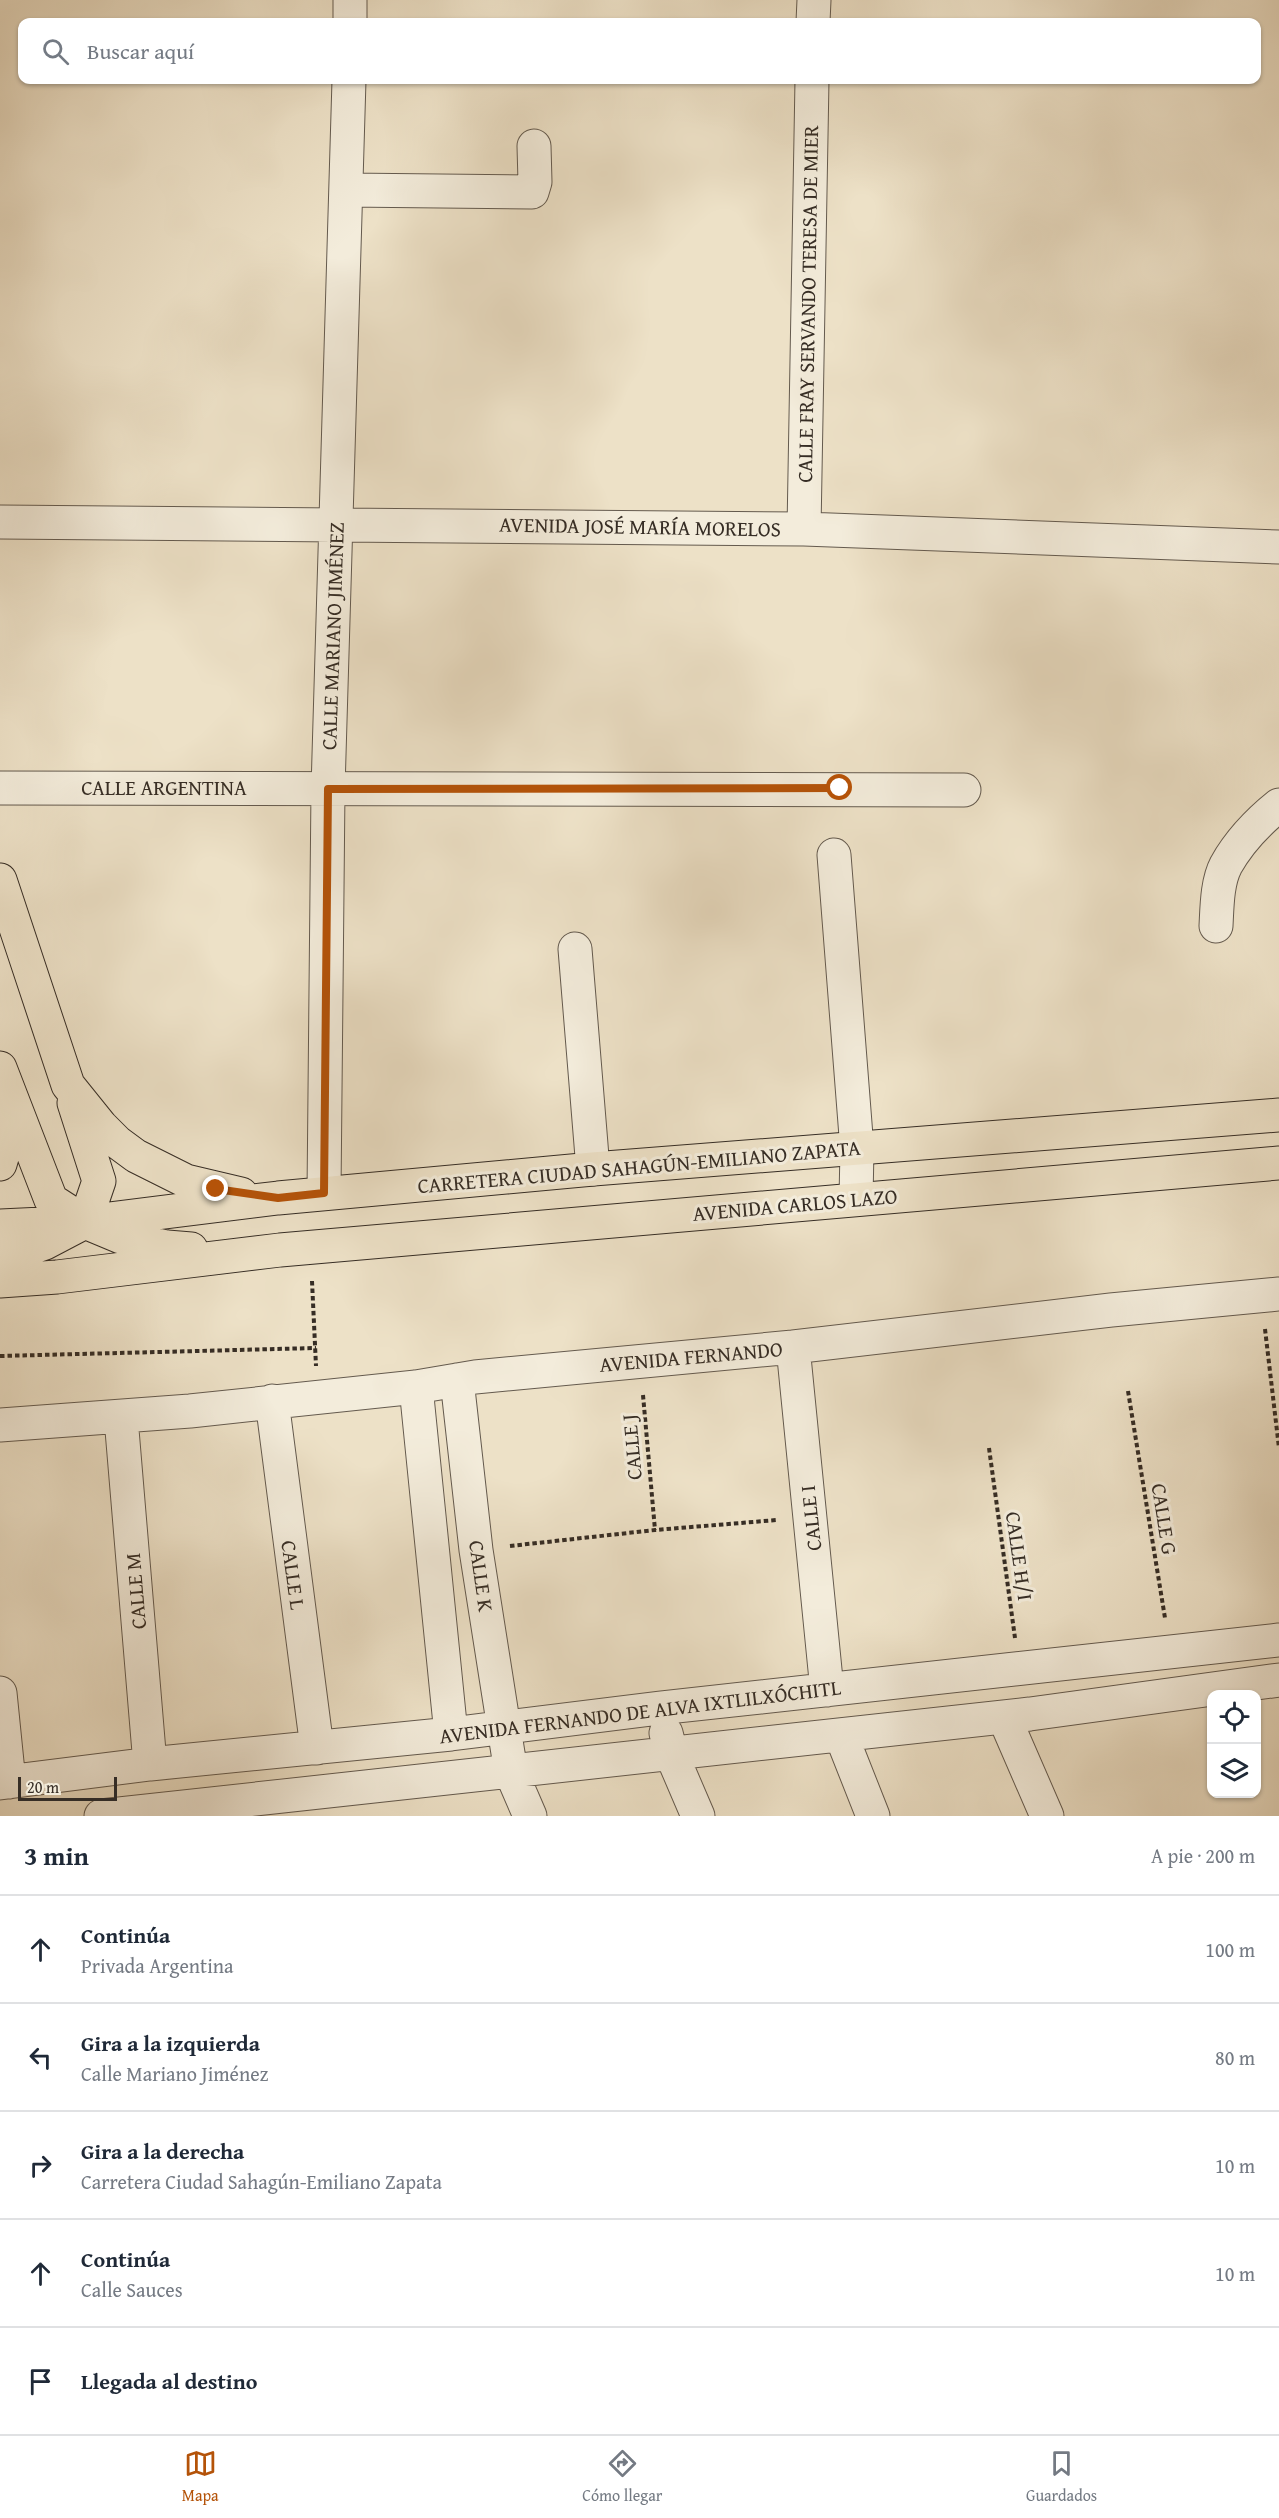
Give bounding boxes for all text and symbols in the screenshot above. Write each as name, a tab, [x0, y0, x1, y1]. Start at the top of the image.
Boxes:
search box	[18, 18, 1261, 84]
icon: search	[39, 35, 72, 68]
text: Buscar aquí	[87, 35, 194, 67]
street label: CALLE FRAY SERVANDO TERESA DE MIER	[789, 124, 826, 483]
street label: AVENIDA JOSÉ MARÍA MORELOS	[499, 509, 781, 544]
street label: CALLE MARIANO JIMÉNEZ	[313, 522, 352, 750]
street label: CALLE ARGENTINA	[81, 772, 247, 803]
route start	[826, 774, 852, 800]
street label: CARRETERA CIUDAD SAHAGÚN-EMILIANO ZAPATA	[416, 1132, 862, 1201]
route end	[202, 1175, 228, 1201]
street label: AVENIDA CARLOS LAZO	[691, 1180, 899, 1229]
street label: AVENIDA FERNANDO	[598, 1333, 784, 1380]
street label: CALLE J	[613, 1413, 650, 1481]
street label: CALLE G	[1144, 1481, 1185, 1557]
street label: CALLE I	[792, 1484, 829, 1552]
street label: CALLE H/I	[998, 1509, 1041, 1602]
street label: CALLE L	[273, 1538, 314, 1611]
street label: CALLE K	[461, 1538, 502, 1614]
street label: CALLE M	[117, 1552, 154, 1630]
street label: AVENIDA FERNANDO DE ALVA IXTLILXÓCHITL	[437, 1671, 843, 1752]
map controls	[1207, 1690, 1261, 1798]
button: locate	[1207, 1690, 1261, 1744]
button: layers	[1207, 1744, 1261, 1798]
scale bar	[18, 1774, 117, 1802]
text: 20 m	[27, 1775, 59, 1799]
text: 3 min	[24, 1836, 89, 1875]
text: A pie · 200 m	[1151, 1841, 1255, 1870]
text: Continúa	[81, 1919, 170, 1951]
icon: ahead	[24, 1933, 57, 1966]
text: 100 m	[1205, 1935, 1255, 1964]
text: Privada Argentina	[81, 1951, 233, 1980]
text: Gira a la izquierda	[81, 2027, 260, 2059]
icon: left	[24, 2041, 57, 2074]
text: 80 m	[1215, 2043, 1255, 2072]
text: Calle Mariano Jiménez	[81, 2059, 268, 2088]
text: Gira a la derecha	[81, 2135, 244, 2167]
icon: right	[24, 2149, 57, 2182]
text: 10 m	[1215, 2151, 1255, 2180]
text: Carretera Ciudad Sahagún-Emiliano Zapata	[81, 2167, 442, 2196]
text: Continúa	[81, 2243, 170, 2275]
icon: ahead	[24, 2257, 57, 2290]
text: 10 m	[1215, 2259, 1255, 2288]
text: Calle Sauces	[81, 2275, 183, 2304]
icon: arrive	[24, 2365, 57, 2398]
text: Llegada al destino	[81, 2365, 257, 2397]
tab: Mapa	[182, 2447, 219, 2507]
tab: Cómo llegar	[582, 2447, 662, 2507]
tab: Guardados	[1026, 2447, 1097, 2507]

